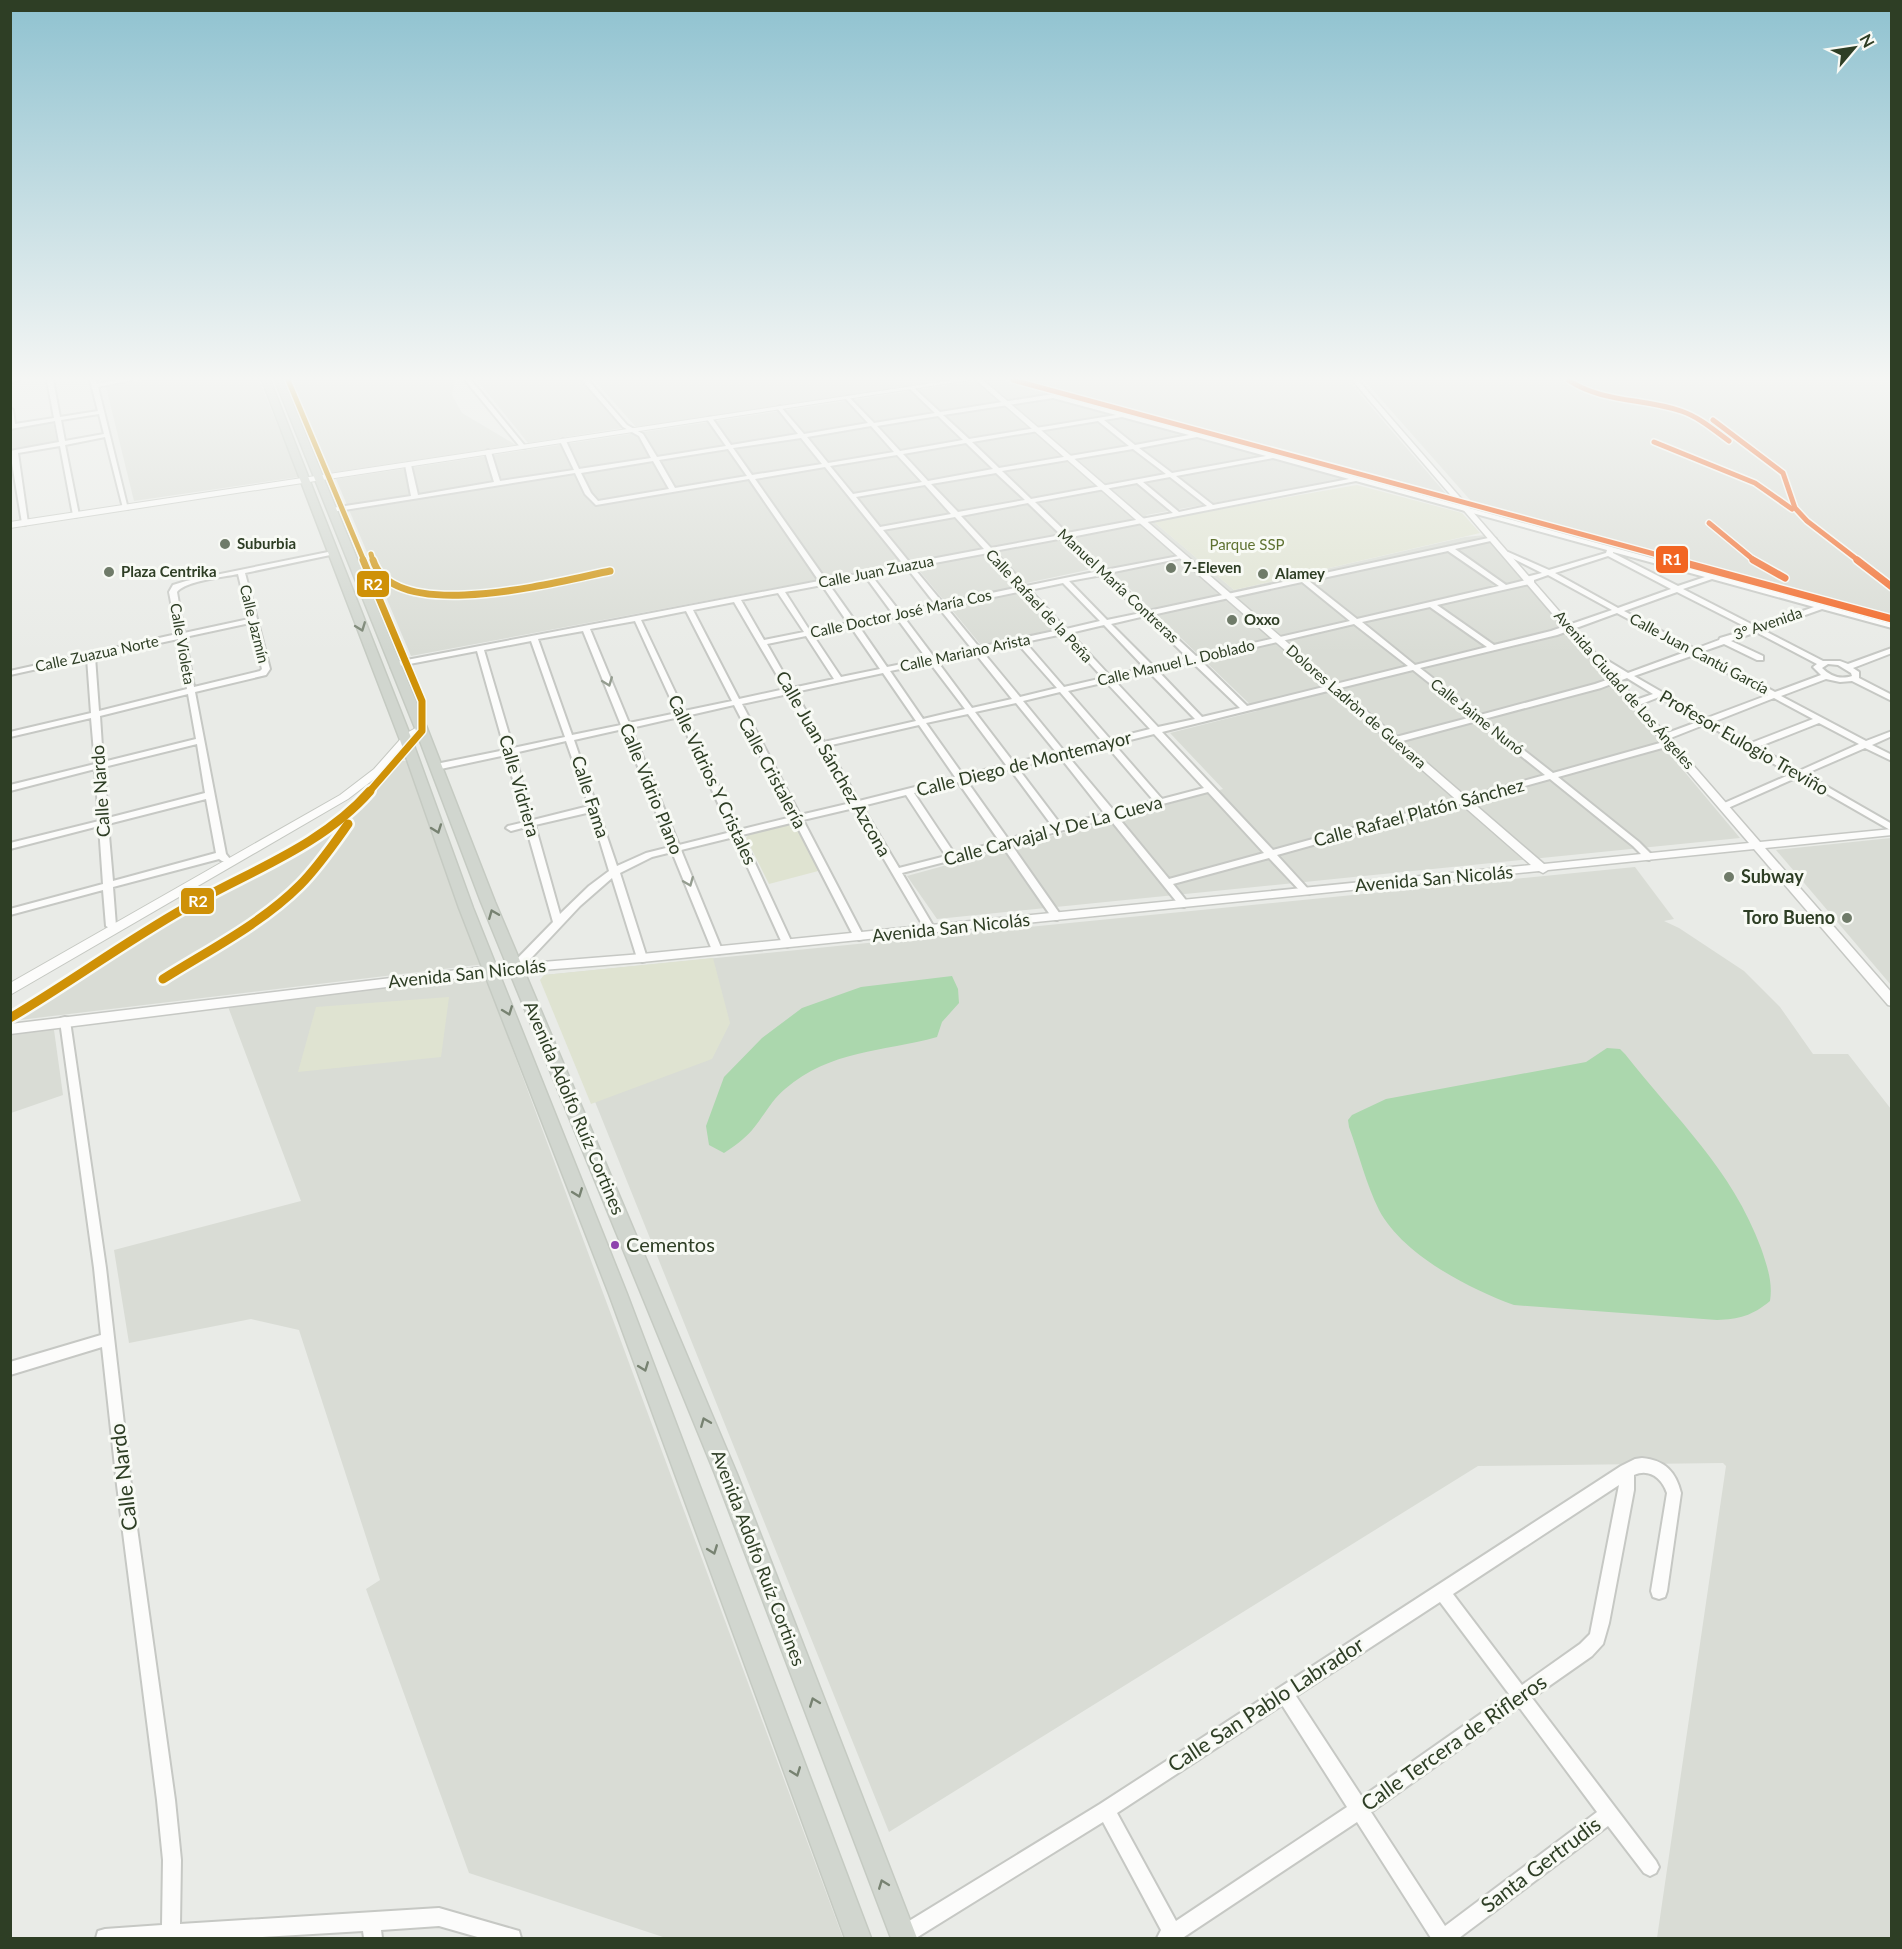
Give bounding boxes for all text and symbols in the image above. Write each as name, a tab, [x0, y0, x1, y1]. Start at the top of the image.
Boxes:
north arrow	[1824, 18, 1884, 78]
text: N	[1856, 30, 1879, 50]
street label: Manuel María Contreras	[1054, 524, 1183, 646]
place label: Suburbia	[237, 534, 296, 552]
park label: Parque SSP	[1209, 535, 1285, 553]
marker: Suburbia	[218, 537, 232, 551]
street label: Calle Rafael de la Peña	[983, 545, 1097, 666]
line badge: R1	[1655, 545, 1689, 574]
text: R1	[1662, 549, 1682, 568]
street label: Calle Juan Zuazua	[817, 551, 935, 591]
place label: 7-Eleven	[1183, 558, 1242, 576]
marker: 7-Eleven	[1164, 561, 1178, 575]
place label: Plaza Centrika	[121, 562, 217, 580]
place label: Alamey	[1274, 564, 1325, 582]
marker: Plaza Centrika	[102, 565, 116, 579]
marker: Alamey	[1256, 567, 1270, 581]
line badge: R2	[356, 570, 390, 598]
text: R2	[363, 574, 383, 593]
street label: Calle Jazmín	[237, 583, 273, 665]
street label: Calle Doctor José María Cos	[808, 585, 993, 641]
street label: Calle Violeta	[167, 602, 199, 686]
street label: 3° Avenida	[1731, 603, 1804, 643]
street label: Avenida Ciudad de Los Ángeles	[1551, 606, 1699, 772]
street label: Calle Juan Cantú García	[1627, 609, 1772, 697]
place label: Oxxo	[1244, 610, 1280, 628]
marker: Oxxo	[1225, 613, 1239, 627]
one-way arrow	[354, 621, 367, 632]
street label: Calle Mariano Arista	[898, 629, 1032, 675]
street label: Calle Zuazua Norte	[33, 631, 160, 675]
street label: Calle Manuel L. Doblado	[1095, 635, 1256, 689]
street label: Dolores Ladròn de Guevara	[1283, 641, 1430, 772]
street label: Calle Juan Sánchez Azcona	[772, 667, 896, 860]
street label: Calle Jaime Nunó	[1427, 674, 1528, 758]
one-way arrow	[600, 676, 613, 687]
street label: Profesor Eulogio Treviño	[1656, 685, 1833, 800]
street label: Calle Vidrios Y Cristales	[664, 691, 762, 868]
street label: Calle Cristalería	[734, 713, 812, 832]
street label: Calle Vidrio Plano	[616, 720, 688, 857]
street label: Calle Diego de Montemayor	[914, 726, 1134, 800]
street label: Calle Vidriera	[495, 732, 545, 839]
street label: Calle Nardo	[86, 744, 114, 838]
street label: Calle Fama	[567, 753, 615, 841]
street label: Calle Rafael Platón Sánchez	[1311, 773, 1526, 851]
street label: Calle Carvajal Y De La Cueva	[941, 790, 1164, 870]
one-way arrow	[430, 823, 442, 834]
street label: Avenida San Nicolás	[1354, 860, 1514, 896]
place label: Subway	[1741, 865, 1804, 887]
marker: Subway	[1722, 870, 1736, 884]
one-way arrow	[682, 876, 694, 887]
line badge: R2	[180, 887, 215, 915]
text: R2	[188, 891, 208, 910]
place label: Toro Bueno	[1743, 906, 1835, 928]
street label: Avenida San Nicolás	[871, 908, 1031, 946]
one-way arrow	[488, 909, 500, 920]
marker: Toro Bueno	[1840, 911, 1854, 925]
street label: Avenida San Nicolás	[387, 954, 547, 992]
street label: Avenida Adolfo Ruíz Cortines	[520, 998, 630, 1218]
one-way arrow	[500, 1005, 513, 1016]
one-way arrow	[571, 1187, 584, 1198]
place label: Cementos	[626, 1232, 715, 1256]
marker: Cementos	[609, 1239, 621, 1251]
one-way arrow	[637, 1362, 650, 1372]
one-way arrow	[700, 1417, 712, 1428]
street label: Calle Nardo	[104, 1422, 141, 1532]
street label: Avenida Adolfo Ruíz Cortines	[707, 1446, 810, 1669]
one-way arrow	[705, 1544, 718, 1555]
street label: Calle San Pablo Labrador	[1163, 1631, 1368, 1776]
street label: Calle Tercera de Rifleros	[1356, 1668, 1551, 1815]
one-way arrow	[808, 1697, 821, 1708]
one-way arrow	[789, 1766, 801, 1777]
street label: Santa Gertrudis	[1475, 1811, 1605, 1917]
one-way arrow	[878, 1879, 890, 1890]

